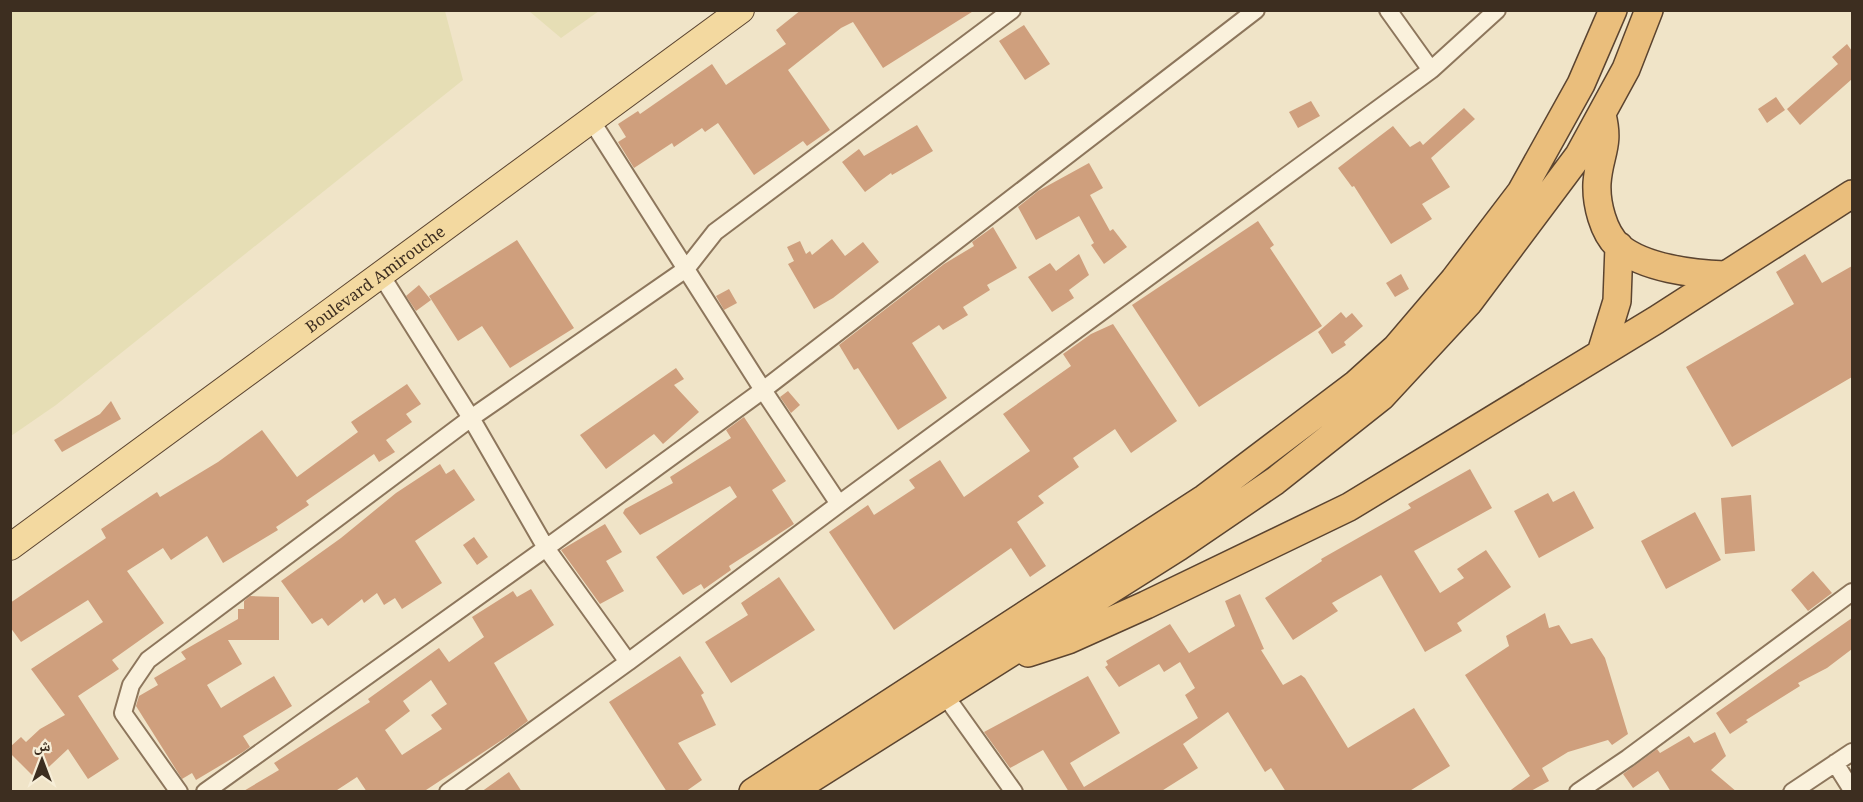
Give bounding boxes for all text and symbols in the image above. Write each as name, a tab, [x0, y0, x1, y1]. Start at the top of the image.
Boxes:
street label: Boulevard Amirouche	[301, 220, 449, 338]
north arrow	[12, 730, 72, 790]
text: ش	[34, 734, 51, 756]

